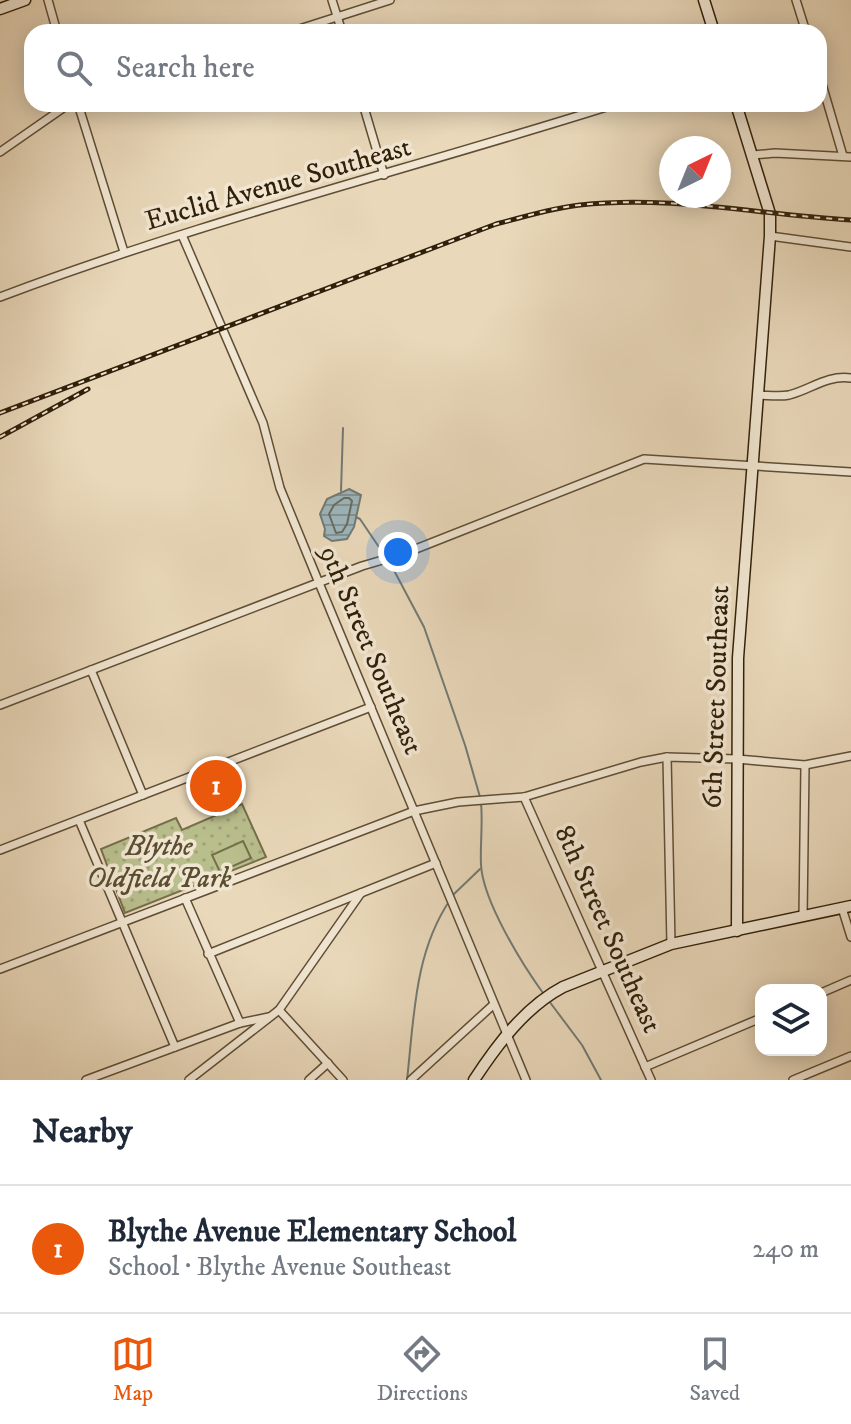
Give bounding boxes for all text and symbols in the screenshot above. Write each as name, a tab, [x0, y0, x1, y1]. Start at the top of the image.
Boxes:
search box	[24, 24, 827, 112]
icon: search	[52, 46, 96, 90]
text: Search here	[116, 50, 255, 87]
street label: Euclid Avenue Southeast	[141, 129, 415, 239]
north arrow	[659, 136, 731, 208]
your location	[378, 532, 418, 572]
street label: 9th Street Southeast	[311, 539, 431, 760]
street label: 6th Street Southeast	[695, 585, 737, 809]
pin: 1	[190, 756, 242, 816]
street label: 8th Street Southeast	[547, 820, 669, 1038]
park label: Blythe Oldfield Park	[87, 829, 232, 896]
map controls	[755, 984, 827, 1056]
button: layers	[755, 984, 827, 1056]
text: Nearby	[32, 1111, 133, 1153]
text: Blythe Avenue Elementary School	[108, 1214, 516, 1251]
text: 1	[53, 1233, 63, 1266]
text: 240 m	[752, 1233, 819, 1266]
text: School · Blythe Avenue Southeast	[108, 1251, 451, 1284]
tab: Map	[111, 1332, 155, 1407]
tab: Directions	[377, 1332, 468, 1407]
tab: Saved	[690, 1332, 740, 1407]

